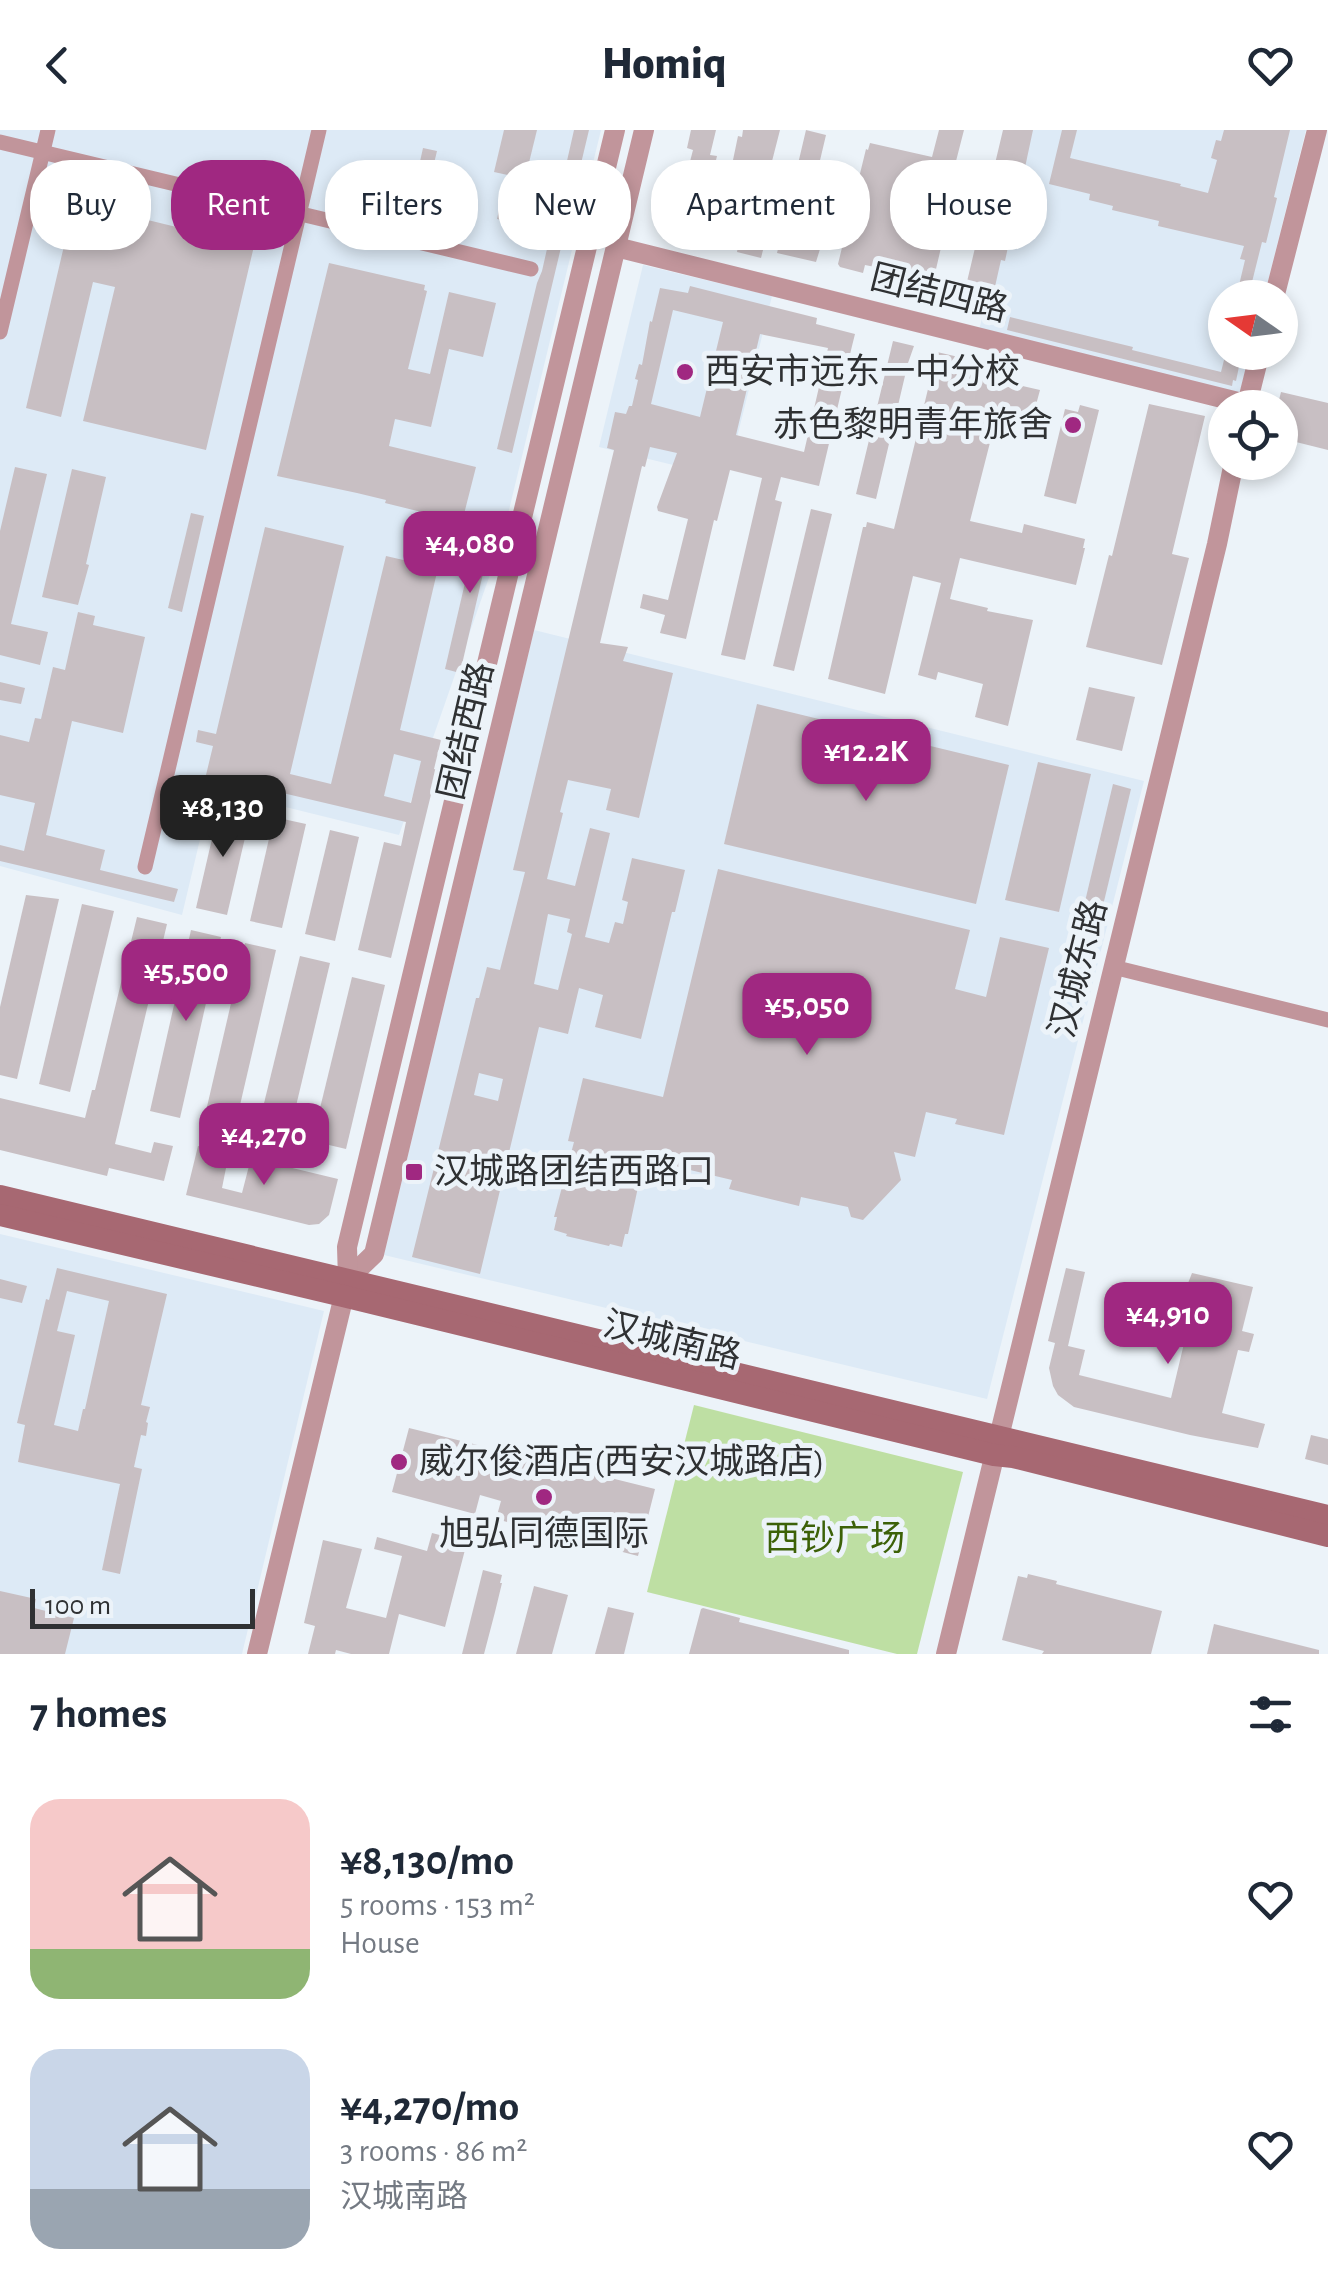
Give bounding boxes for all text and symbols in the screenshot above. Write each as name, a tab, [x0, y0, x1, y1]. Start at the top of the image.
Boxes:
icon: back	[30, 38, 85, 93]
icon: heart	[1243, 38, 1298, 93]
text: Homiq	[601, 42, 727, 87]
chip: Buy	[30, 160, 151, 250]
chip: Rent	[171, 160, 305, 250]
chip: Filters	[325, 160, 478, 250]
chip: New	[498, 160, 631, 250]
chip: Apartment	[651, 160, 870, 250]
chip: House	[890, 160, 1047, 250]
street label: 团结四路	[867, 258, 1012, 328]
north arrow	[1208, 280, 1298, 370]
map controls	[1208, 280, 1298, 480]
place label: 西安市远东一中分校	[705, 353, 1020, 390]
marker: 西安市远东一中分校	[674, 361, 696, 383]
button: locate	[1208, 390, 1298, 480]
place label: 赤色黎明青年旅舍	[773, 406, 1053, 443]
marker: 赤色黎明青年旅舍	[1062, 414, 1084, 436]
pin: ¥4,080	[389, 511, 551, 596]
text: ¥4,080	[425, 527, 515, 559]
street label: 团结西路	[432, 658, 500, 803]
pin: ¥12.2K	[785, 719, 947, 804]
text: ¥12.2K	[824, 735, 908, 767]
pin: ¥8,130	[142, 775, 304, 860]
text: ¥8,130	[182, 791, 264, 823]
street label: 汉城东路	[1043, 896, 1113, 1041]
pin: ¥5,500	[105, 939, 267, 1024]
text: ¥5,500	[143, 955, 229, 987]
pin: ¥5,050	[726, 973, 888, 1058]
text: ¥5,050	[764, 989, 850, 1021]
pin: ¥4,270	[183, 1103, 345, 1188]
text: ¥4,270	[221, 1119, 307, 1151]
place label: 汉城路团结西路口	[434, 1153, 714, 1190]
marker: 汉城路团结西路口	[403, 1161, 425, 1183]
pin: ¥4,910	[1087, 1282, 1249, 1367]
text: ¥4,910	[1126, 1298, 1210, 1330]
street label: 汉城南路	[600, 1305, 745, 1375]
place label: 威尔俊酒店(西安汉城路店)	[419, 1443, 825, 1480]
marker: 威尔俊酒店(西安汉城路店)	[388, 1451, 410, 1473]
marker: 旭弘同德国际	[533, 1486, 555, 1508]
place label: 旭弘同德国际	[439, 1515, 649, 1552]
park label: 西钞广场	[765, 1520, 905, 1557]
scale bar	[30, 1584, 255, 1628]
text: 100 m	[45, 1592, 111, 1620]
icon: filters	[1243, 1687, 1298, 1742]
text: 7 homes	[30, 1693, 167, 1735]
icon: home	[110, 1839, 230, 1959]
text: ¥8,130/mo	[340, 1840, 514, 1882]
icon: heart	[1243, 1872, 1298, 1927]
text: 5 rooms · 153 m²	[340, 1889, 535, 1921]
text: House	[340, 1927, 420, 1959]
text: ¥4,270/mo	[340, 2086, 519, 2128]
icon: home	[110, 2089, 230, 2209]
icon: heart	[1243, 2122, 1298, 2177]
text: 3 rooms · 86 m²	[340, 2135, 527, 2167]
text: 汉城南路	[340, 2181, 468, 2213]

